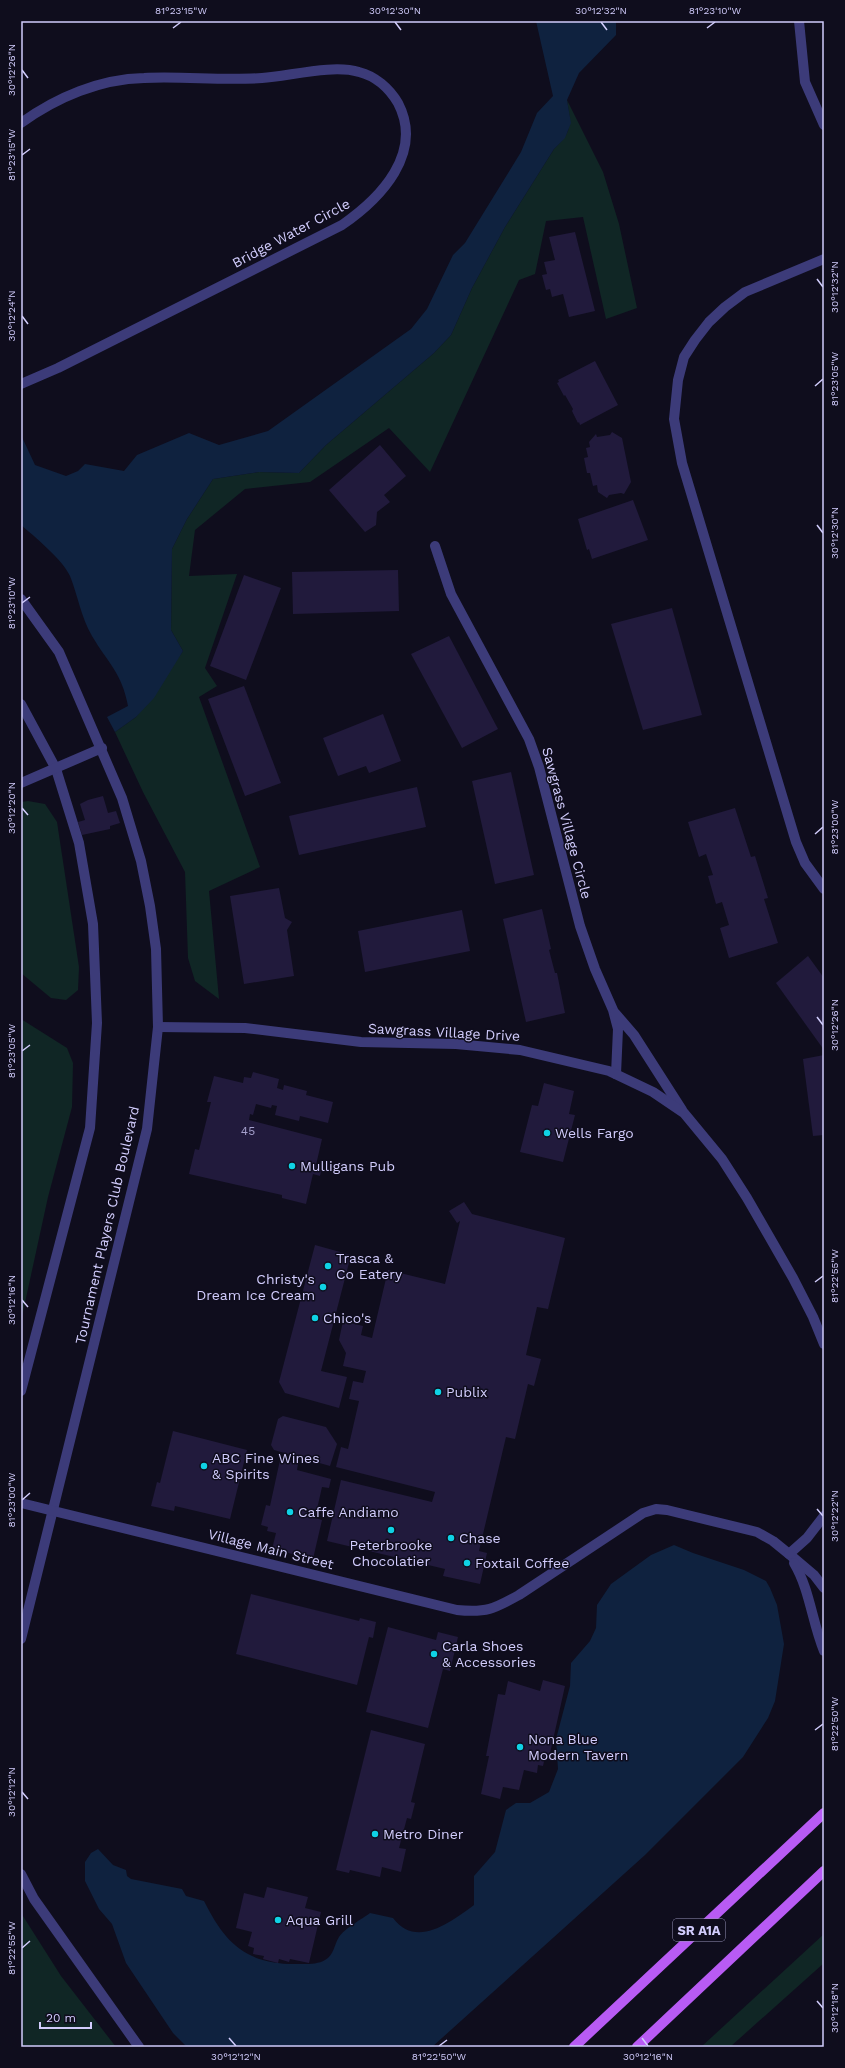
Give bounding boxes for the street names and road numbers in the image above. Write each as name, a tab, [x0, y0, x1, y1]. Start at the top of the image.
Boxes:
street label: Bridge Water Circle	[229, 195, 353, 271]
street label: Sawgrass Village Circle	[539, 745, 595, 901]
street label: Sawgrass Village Drive	[367, 1020, 521, 1044]
street label: Tournament Players Club Boulevard	[72, 1104, 142, 1346]
street label: Village Main Street	[207, 1526, 335, 1572]
road number: SR A1A	[673, 1919, 725, 1941]

